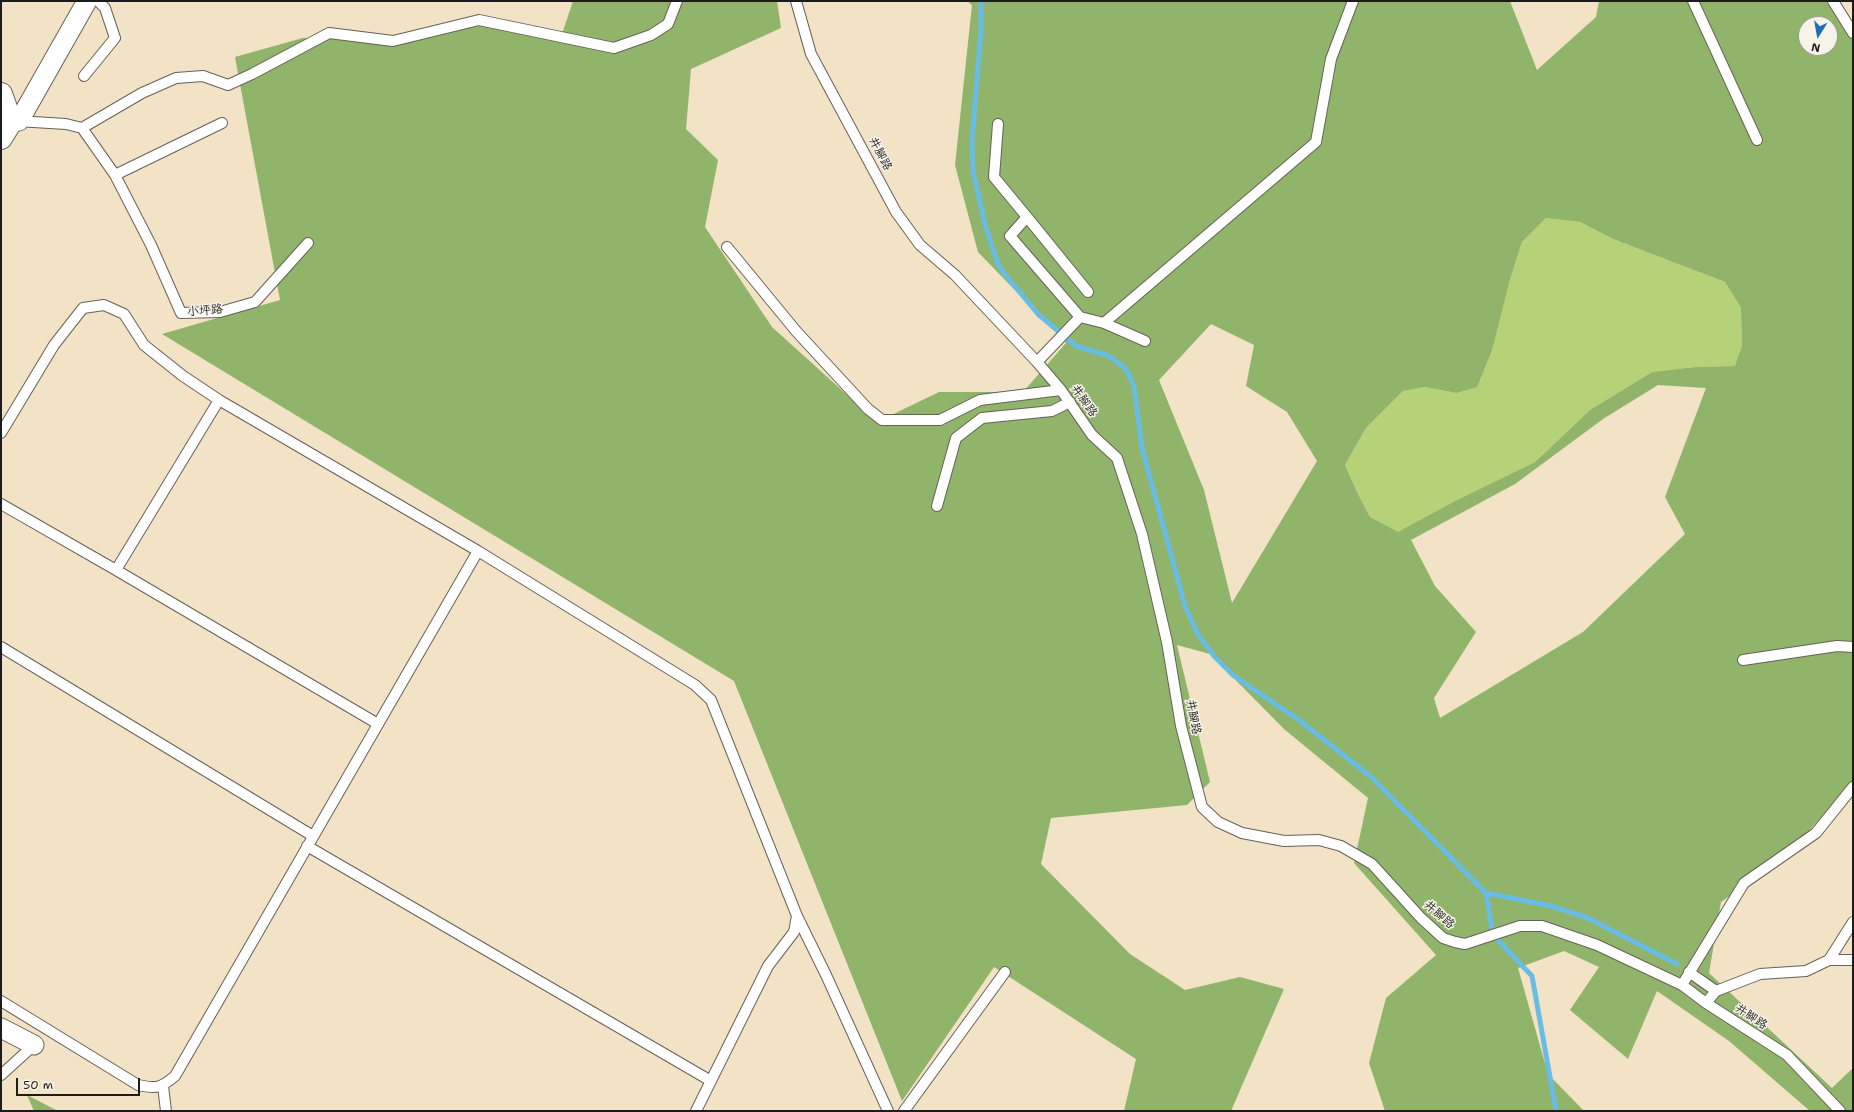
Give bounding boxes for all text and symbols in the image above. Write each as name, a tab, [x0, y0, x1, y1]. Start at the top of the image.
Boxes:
north arrow	[1798, 16, 1838, 56]
text: N	[1810, 39, 1822, 55]
street label: 井腳路	[865, 135, 895, 173]
street label: 小坪路	[186, 302, 224, 320]
street label: 井腳路	[1068, 382, 1100, 420]
street label: 井腳路	[1182, 698, 1204, 736]
street label: 井腳路	[1421, 898, 1457, 932]
street label: 井腳路	[1732, 1001, 1770, 1033]
scale bar	[18, 1070, 142, 1096]
text: 50 m	[23, 1077, 53, 1093]

